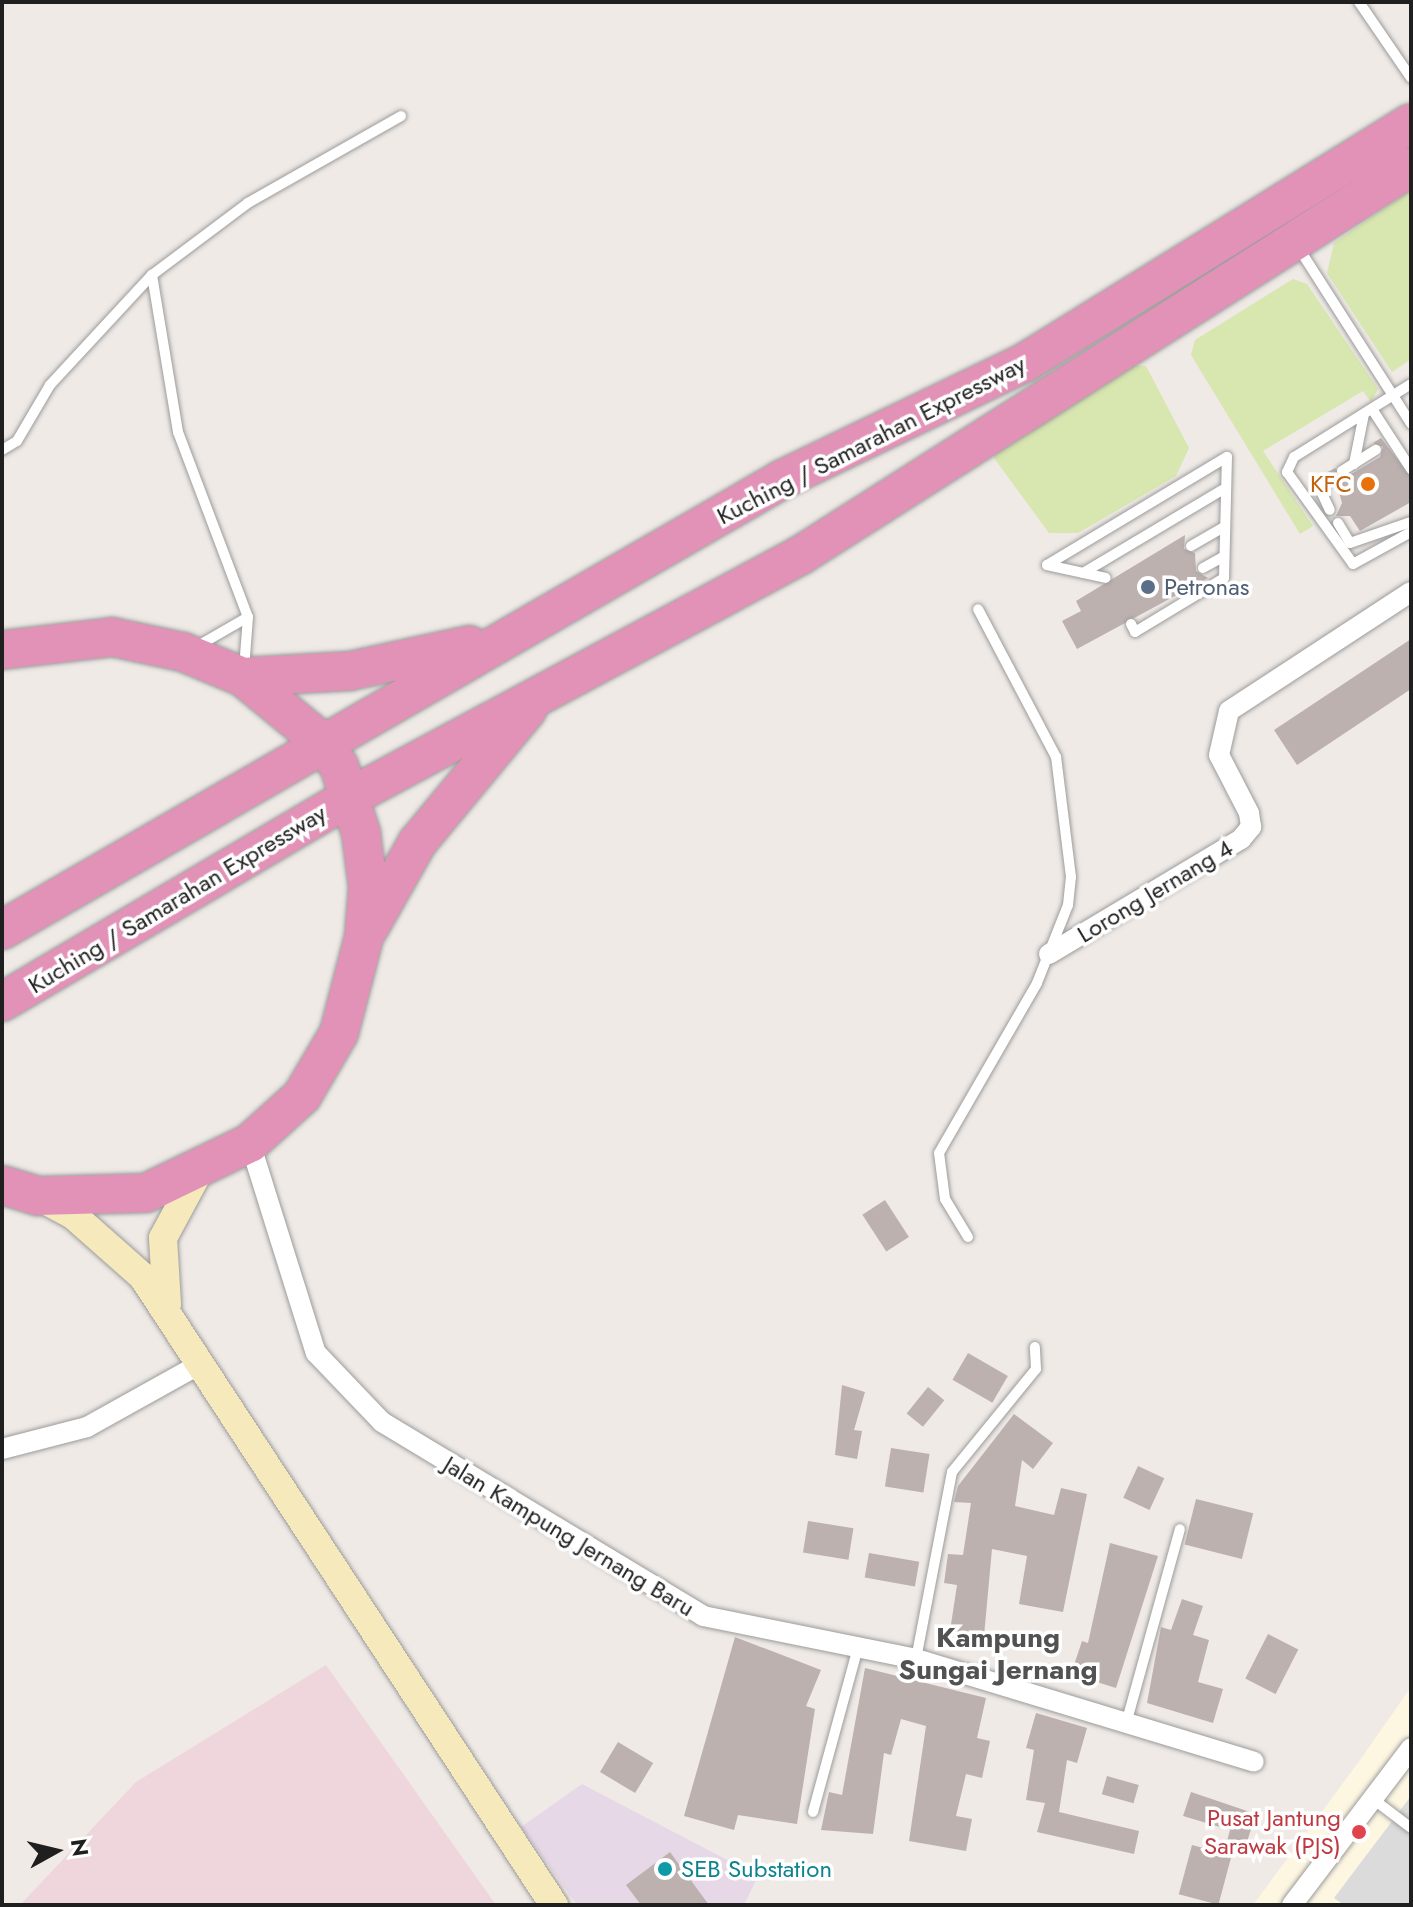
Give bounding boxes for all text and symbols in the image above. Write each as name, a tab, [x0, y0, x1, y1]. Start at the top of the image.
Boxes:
street label: Kuching / Samarahan Expressway	[712, 349, 1030, 531]
place label: KFC	[1310, 470, 1352, 498]
marker: KFC	[1359, 475, 1377, 493]
place label: Petronas	[1164, 573, 1249, 601]
marker: Petronas	[1139, 578, 1157, 596]
street label: Kuching / Samarahan Expressway	[23, 799, 331, 999]
street label: Lorong Jernang 4	[1072, 833, 1238, 949]
street label: Jalan Kampung Jernang Baru	[438, 1450, 700, 1622]
district label: Kampung Sungai Jernang	[898, 1621, 1098, 1687]
place label: Pusat Jantung Sarawak (PJS)	[1204, 1804, 1341, 1860]
north arrow	[16, 1811, 96, 1891]
marker: Pusat Jantung Sarawak (PJS)	[1348, 1821, 1370, 1843]
text: N	[63, 1837, 97, 1859]
place label: SEB Substation	[681, 1855, 832, 1883]
marker: SEB Substation	[656, 1860, 674, 1878]

